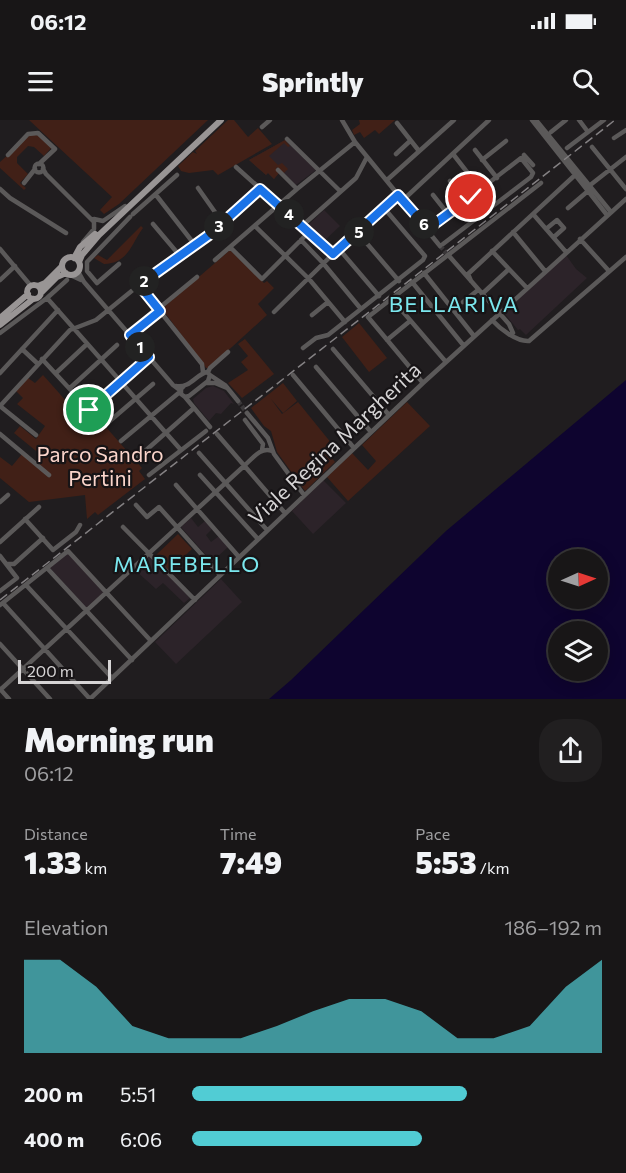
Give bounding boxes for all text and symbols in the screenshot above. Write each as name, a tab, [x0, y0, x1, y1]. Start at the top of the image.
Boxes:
text: 06:12	[30, 8, 87, 35]
icon: menu	[24, 65, 57, 98]
text: Sprintly	[262, 65, 364, 98]
icon: search	[569, 65, 602, 98]
pin	[445, 171, 496, 222]
icon: check	[454, 180, 487, 213]
pin: 4	[274, 199, 304, 229]
text: 4	[284, 204, 294, 223]
pin: 6	[409, 209, 439, 239]
pin: 3	[204, 211, 234, 241]
text: 6	[419, 214, 429, 233]
text: 3	[214, 216, 224, 235]
pin: 5	[344, 217, 374, 247]
text: 5	[354, 222, 364, 241]
pin: 2	[129, 266, 159, 296]
text: 2	[139, 271, 149, 290]
district label: BELLARIVA	[389, 290, 519, 317]
pin: 1	[125, 332, 155, 362]
text: 1	[136, 337, 144, 356]
street label: Viale Regina Margherita	[243, 356, 425, 529]
pin	[63, 384, 114, 435]
icon: arrive	[72, 393, 105, 426]
park label: Parco Sandro Pertini	[36, 441, 164, 490]
north arrow	[548, 549, 608, 609]
map controls	[548, 549, 608, 681]
district label: MAREBELLO	[113, 550, 261, 577]
button: layers	[548, 621, 608, 681]
scale bar	[18, 657, 111, 684]
text: 200 m	[27, 661, 74, 680]
text: Morning run	[24, 718, 214, 759]
button: share	[539, 719, 602, 782]
text: 06:12	[24, 761, 74, 785]
text: Distance	[24, 824, 88, 843]
text: Time	[220, 824, 256, 843]
text: Pace	[415, 824, 450, 843]
text: 1.33	[24, 843, 82, 880]
text: 7:49	[220, 843, 282, 880]
text: 5:53	[415, 843, 477, 880]
text: km	[82, 858, 107, 877]
text: /km	[477, 858, 510, 877]
text: Elevation	[24, 915, 109, 939]
text: 186–192 m	[504, 915, 602, 939]
text: 200 m	[24, 1082, 83, 1106]
text: 5:51	[120, 1082, 156, 1106]
text: 400 m	[24, 1127, 84, 1151]
text: 6:06	[120, 1127, 162, 1151]

